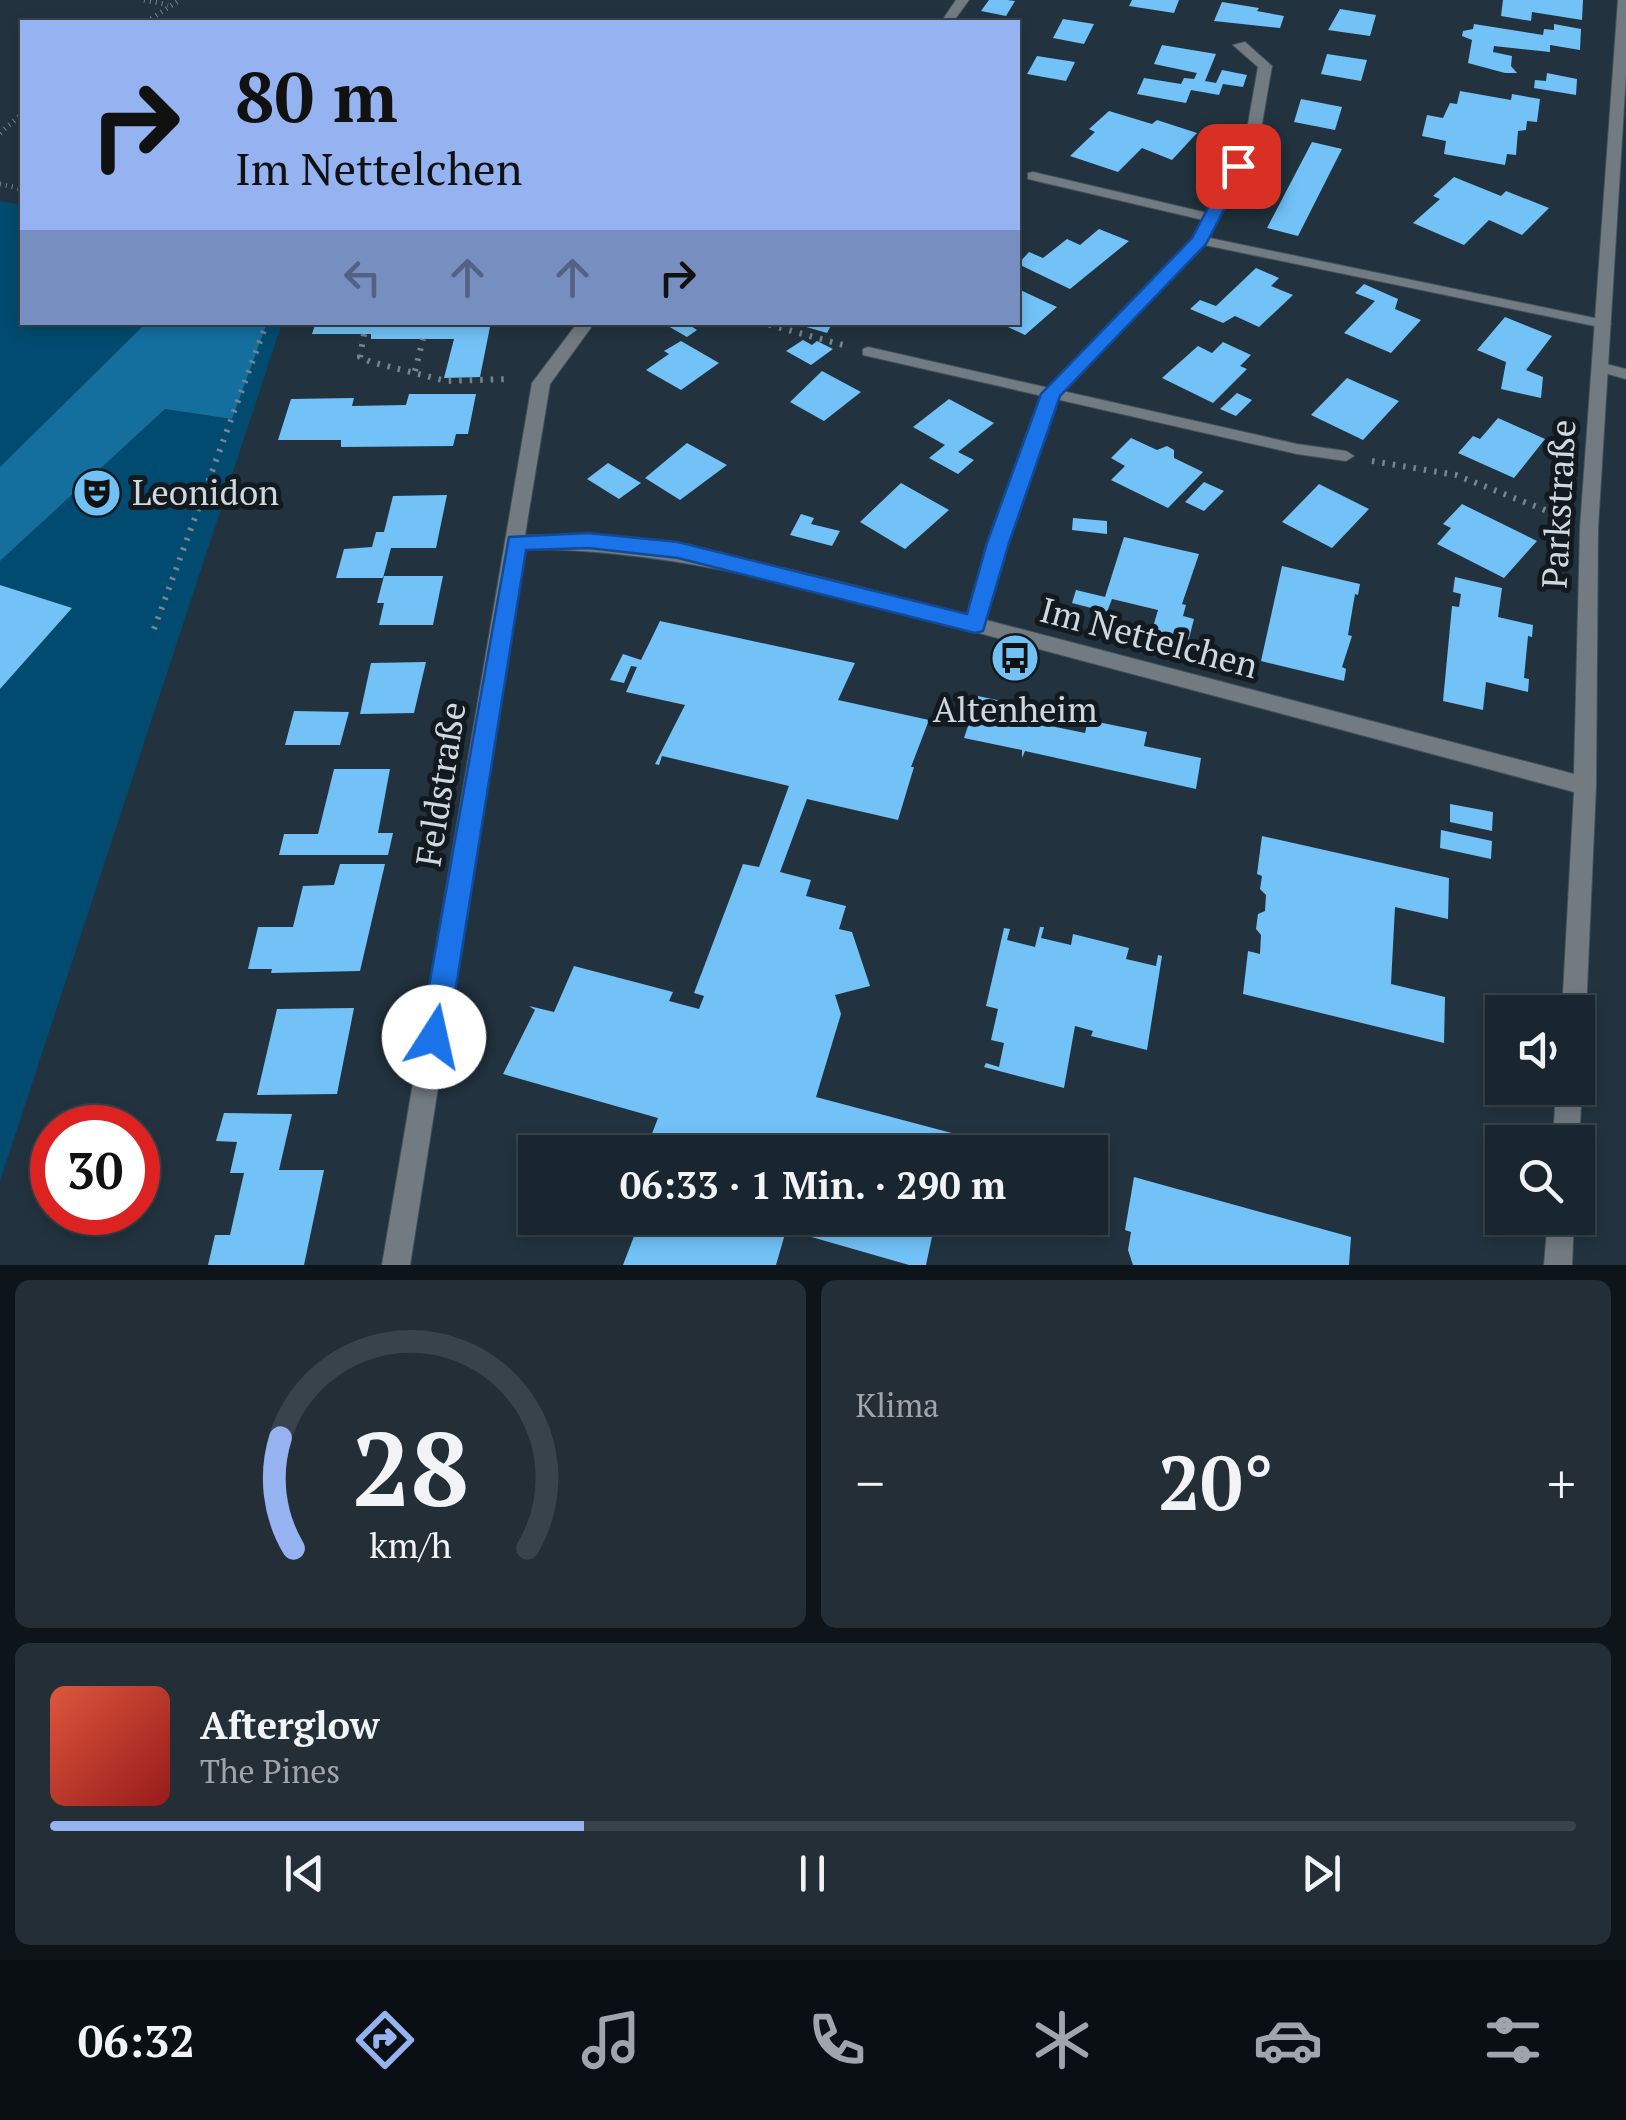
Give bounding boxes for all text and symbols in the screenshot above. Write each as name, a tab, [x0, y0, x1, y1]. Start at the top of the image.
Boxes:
text: 80 m	[235, 49, 398, 142]
icon: right	[70, 60, 200, 190]
pin	[1196, 124, 1281, 209]
text: Im Nettelchen	[235, 138, 522, 198]
icon: arrive	[1211, 139, 1266, 194]
icon: left	[335, 250, 390, 305]
icon: ahead	[440, 250, 495, 305]
icon: ahead	[545, 250, 600, 305]
icon: right	[650, 250, 705, 305]
street label: Parkstraße	[1531, 418, 1585, 590]
theatre icon: Leonidon	[71, 467, 123, 519]
place label: Leonidon	[132, 469, 279, 515]
street label: Im Nettelchen	[1035, 586, 1263, 688]
bus stop icon: Altenheim	[989, 632, 1041, 684]
place label: Altenheim	[933, 686, 1097, 732]
street label: Feldstraße	[404, 698, 476, 869]
position arrow	[382, 985, 486, 1089]
map controls	[1485, 995, 1595, 1235]
button: sound	[1485, 995, 1595, 1105]
speed limit sign: 30	[30, 1105, 160, 1235]
button: search	[1485, 1125, 1595, 1235]
text: 06:33 · 1 Min. · 290 m	[620, 1160, 1006, 1210]
text: Klima	[856, 1384, 939, 1426]
text: 28	[351, 1398, 469, 1536]
text: 20°	[1158, 1432, 1274, 1531]
text: −	[856, 1446, 885, 1519]
text: +	[1547, 1446, 1576, 1519]
text: km/h	[369, 1521, 452, 1568]
text: Afterglow	[200, 1700, 380, 1750]
text: The Pines	[200, 1750, 340, 1792]
icon: previous	[277, 1846, 332, 1901]
icon: pause	[785, 1846, 840, 1901]
icon: next	[1294, 1846, 1349, 1901]
icon: directions	[350, 2005, 420, 2075]
icon: music	[576, 2005, 646, 2075]
icon: phone	[802, 2005, 872, 2075]
icon: climate	[1027, 2005, 1097, 2075]
icon: car	[1253, 2005, 1323, 2075]
icon: filters	[1478, 2005, 1548, 2075]
text: 06:32	[78, 2010, 195, 2070]

